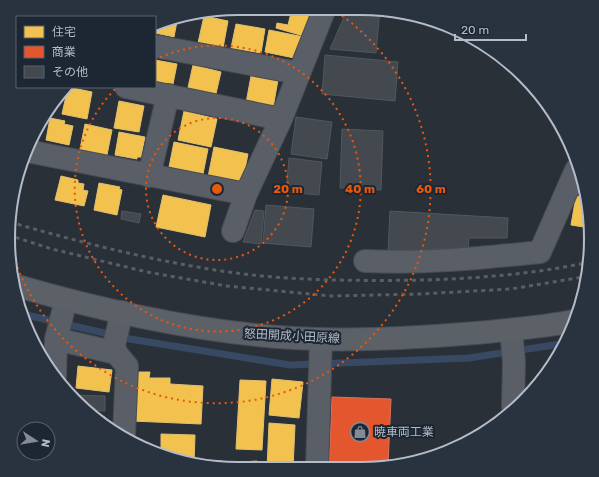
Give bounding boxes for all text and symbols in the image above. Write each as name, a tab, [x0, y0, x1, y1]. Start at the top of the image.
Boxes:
legend	[16, 16, 156, 88]
scale bar	[455, 16, 526, 42]
text: 20 m	[461, 23, 489, 37]
text: 住宅	[52, 25, 76, 39]
text: 商業	[52, 45, 76, 59]
text: その他	[52, 65, 88, 79]
centre of rings	[210, 182, 224, 196]
text: 20 m	[273, 182, 303, 196]
text: 40 m	[345, 182, 375, 196]
text: 60 m	[416, 182, 446, 196]
street label: 怒田開成小田原線	[244, 326, 340, 346]
north arrow	[16, 421, 56, 461]
shop icon: 暁車両工業	[349, 421, 371, 443]
place label: 暁車両工業	[374, 425, 434, 439]
text: N	[38, 438, 52, 448]

